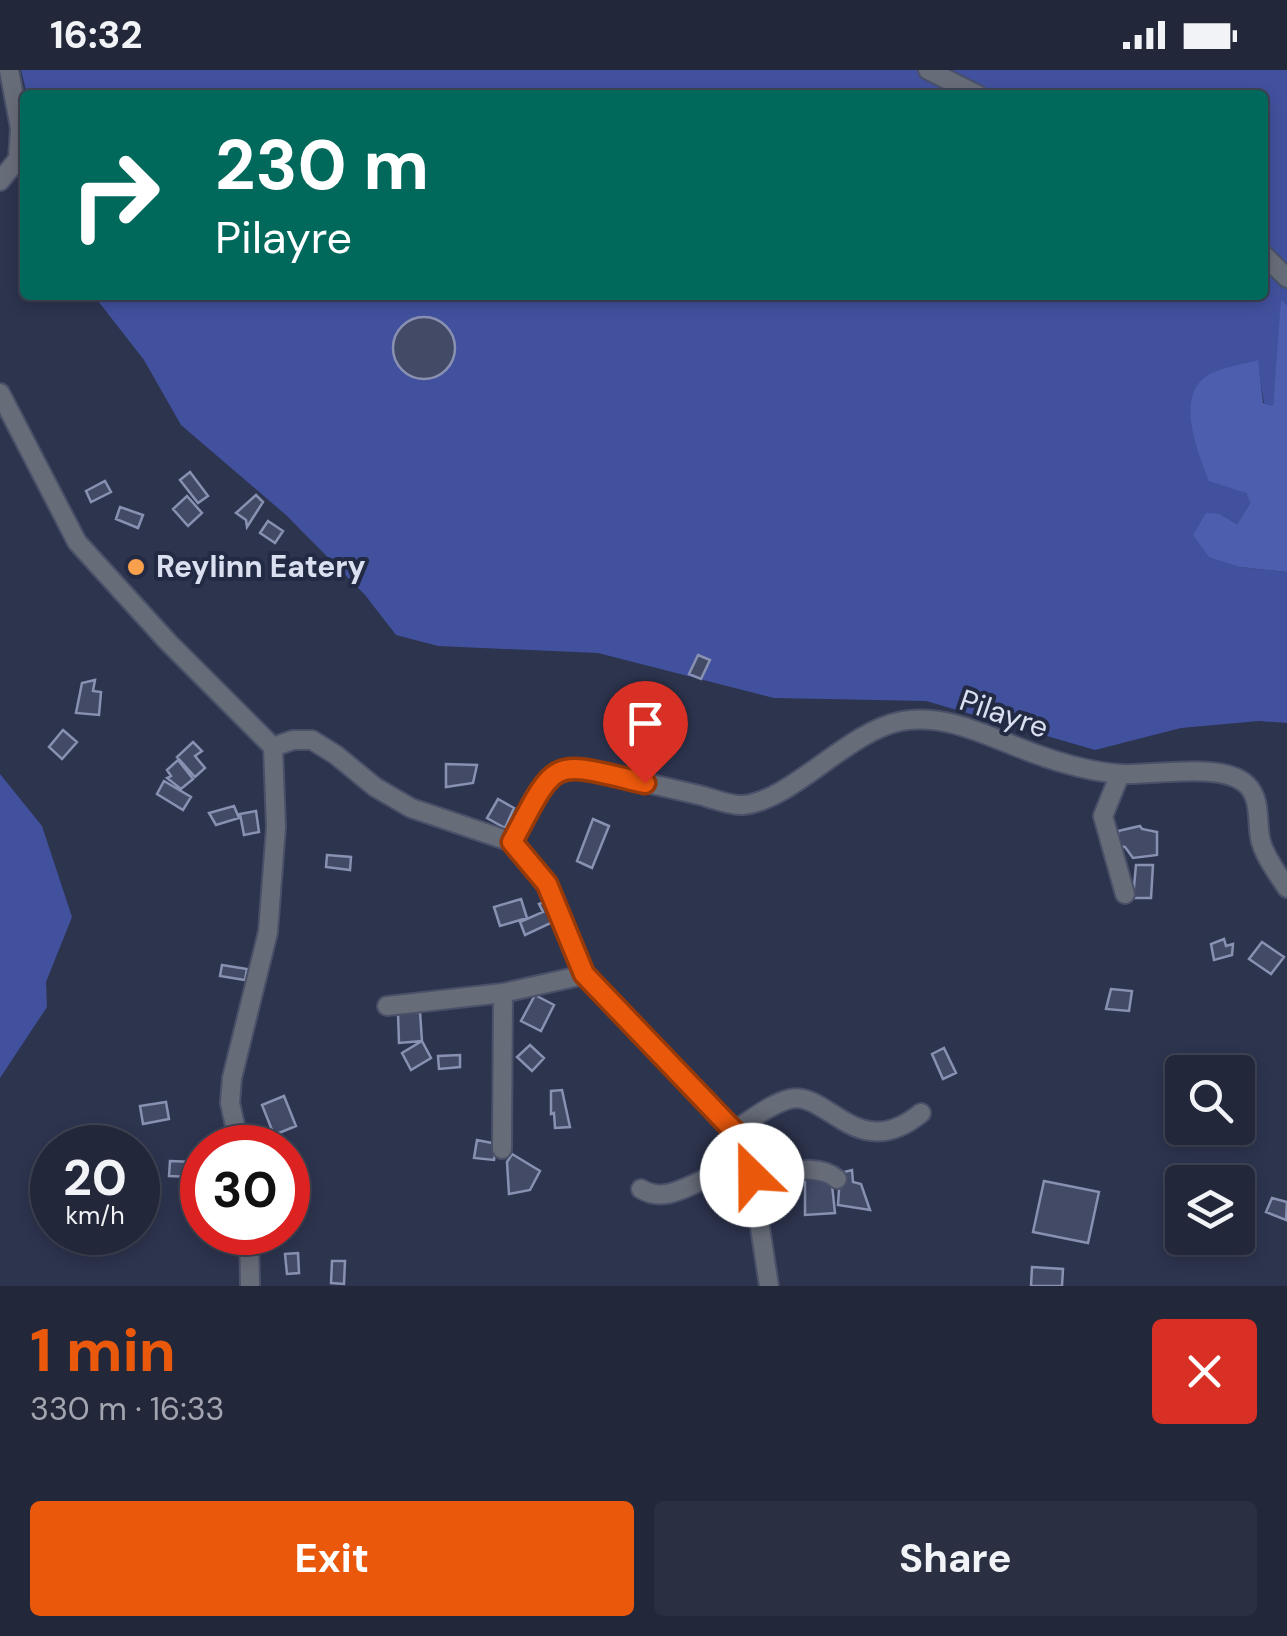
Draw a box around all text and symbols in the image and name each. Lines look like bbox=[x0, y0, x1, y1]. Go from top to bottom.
text: 16:32 bbox=[50, 10, 142, 60]
text: 230 m bbox=[215, 120, 429, 211]
icon: right bbox=[50, 130, 180, 260]
text: Pilayre bbox=[215, 208, 352, 267]
place label: Reylinn Eatery bbox=[156, 547, 366, 586]
marker: Reylinn Eatery bbox=[125, 556, 147, 578]
street label: Pilayre bbox=[955, 680, 1054, 747]
pin bbox=[603, 681, 688, 784]
icon: arrive bbox=[618, 696, 673, 751]
map controls bbox=[1165, 1055, 1255, 1255]
button: search bbox=[1165, 1055, 1255, 1145]
position arrow bbox=[700, 1123, 804, 1227]
speed limit sign: 30 bbox=[180, 1125, 310, 1255]
text: 20 bbox=[63, 1145, 127, 1211]
button: layers bbox=[1165, 1165, 1255, 1255]
text: km/h bbox=[65, 1199, 125, 1232]
text: 1 min bbox=[30, 1311, 176, 1390]
button: close bbox=[1152, 1319, 1257, 1424]
text: 330 m · 16:33 bbox=[30, 1388, 224, 1430]
button: Exit bbox=[30, 1501, 634, 1616]
button: Share bbox=[654, 1501, 1257, 1616]

